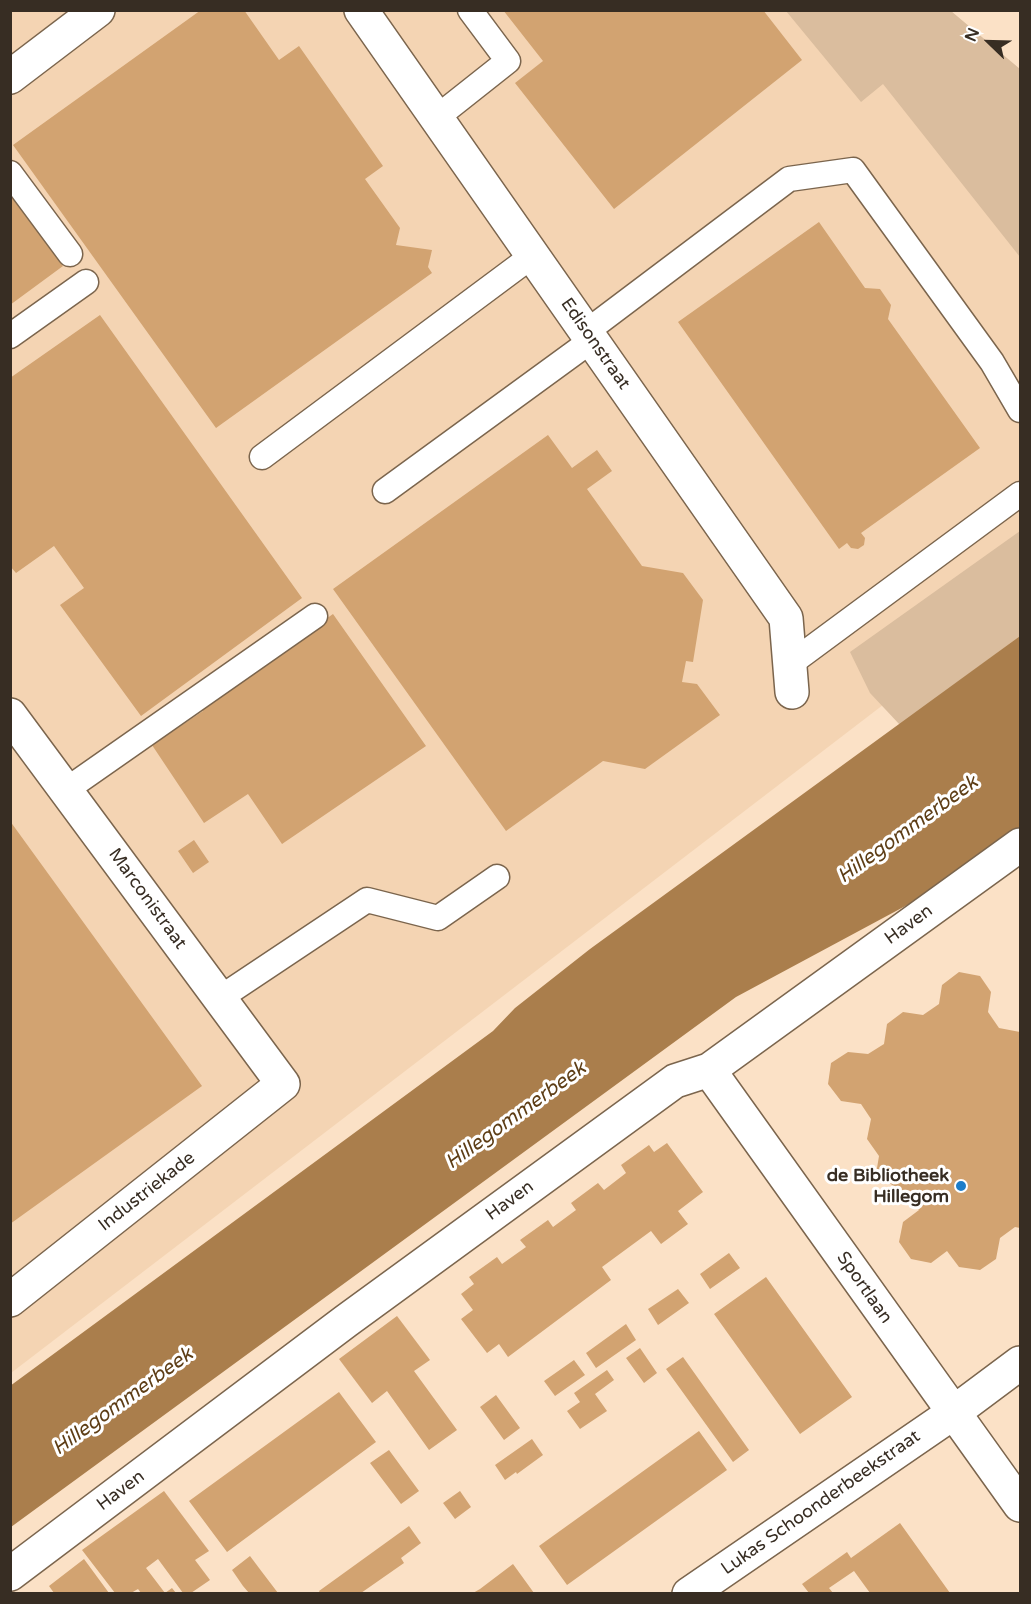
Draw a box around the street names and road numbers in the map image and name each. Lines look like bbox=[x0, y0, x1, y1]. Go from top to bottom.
street label: Edisonstraat bbox=[556, 294, 634, 394]
street label: Marconistraat bbox=[103, 844, 191, 954]
street label: Haven bbox=[881, 900, 937, 950]
street label: Industriekade bbox=[94, 1148, 200, 1236]
street label: Haven bbox=[482, 1176, 538, 1226]
street label: Sportlaan bbox=[831, 1248, 897, 1328]
street label: Lukas Schoonderbeekstraat bbox=[717, 1426, 925, 1580]
street label: Haven bbox=[93, 1466, 149, 1516]

